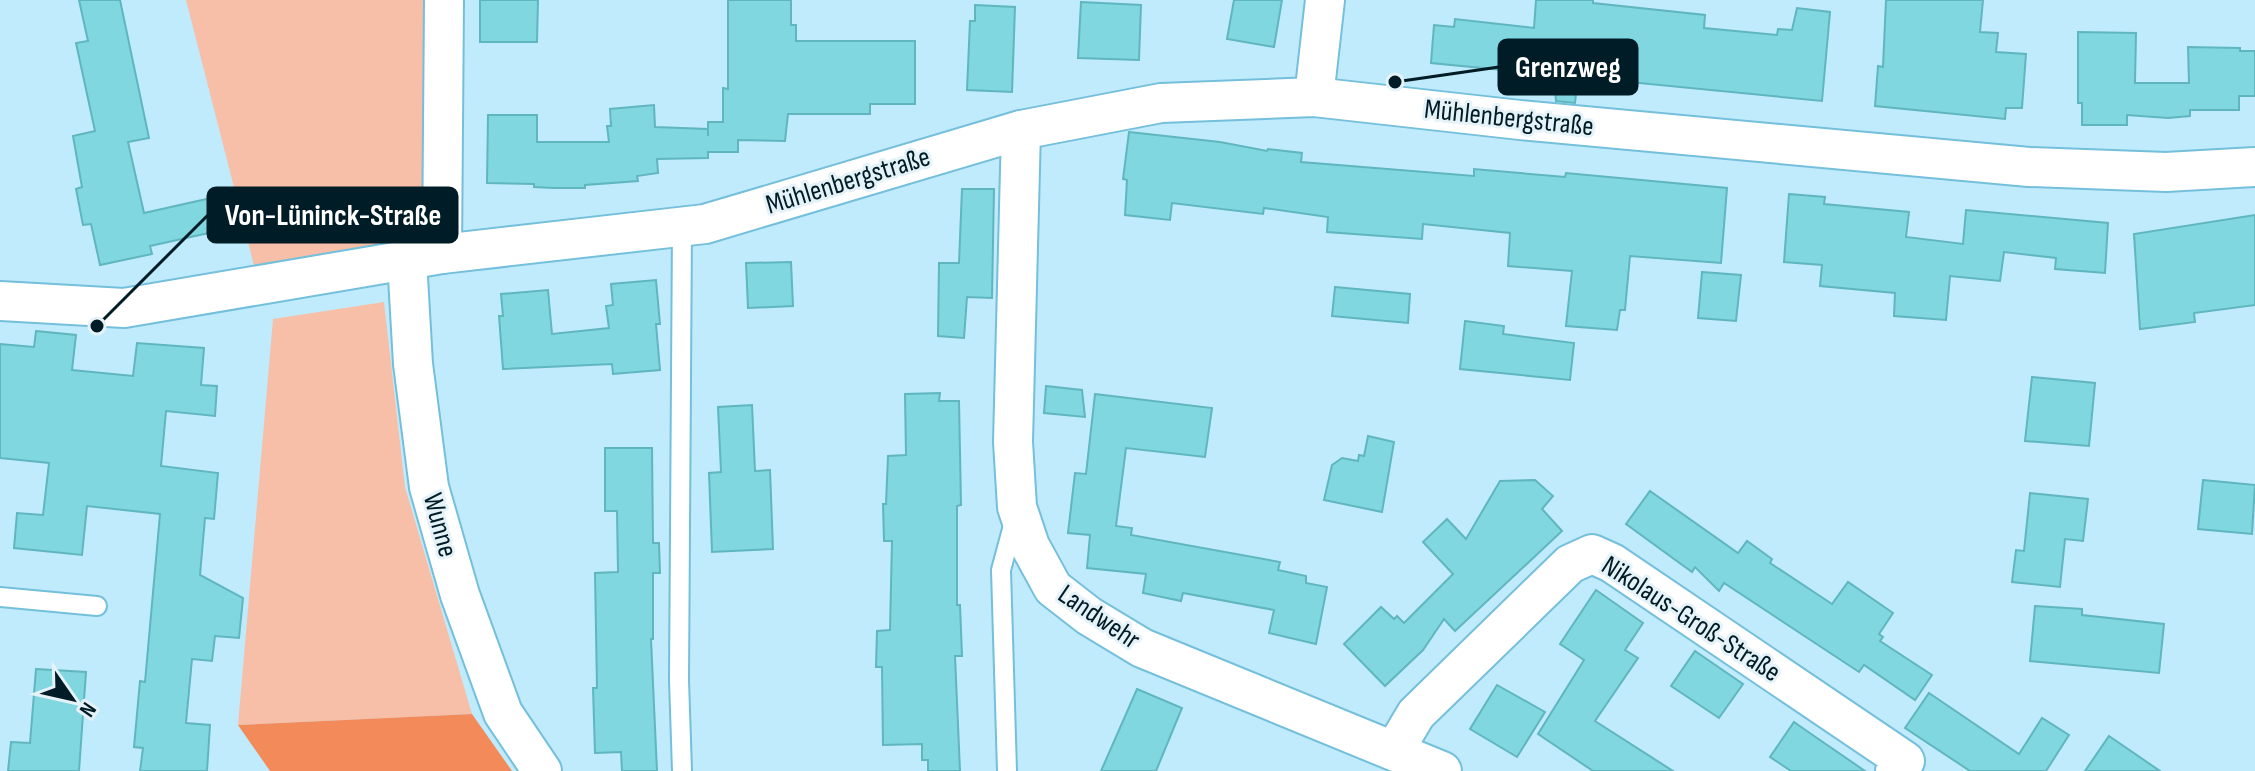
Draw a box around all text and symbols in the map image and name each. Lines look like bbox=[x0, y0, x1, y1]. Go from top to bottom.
callout: Grenzweg bbox=[1499, 40, 1637, 94]
text: Grenzweg bbox=[1515, 50, 1621, 86]
street label: Mühlenbergstraße bbox=[1423, 93, 1595, 143]
street label: Mühlenbergstraße bbox=[762, 140, 934, 222]
callout: Von-Lüninck-Straße bbox=[208, 188, 457, 242]
text: Von-Lüninck-Straße bbox=[225, 198, 441, 234]
street label: Wunne bbox=[416, 489, 464, 561]
street label: Nikolaus-Groß-Straße bbox=[1595, 549, 1787, 689]
street label: Landwehr bbox=[1052, 578, 1146, 656]
north arrow bbox=[32, 659, 112, 739]
text: N bbox=[73, 697, 102, 722]

